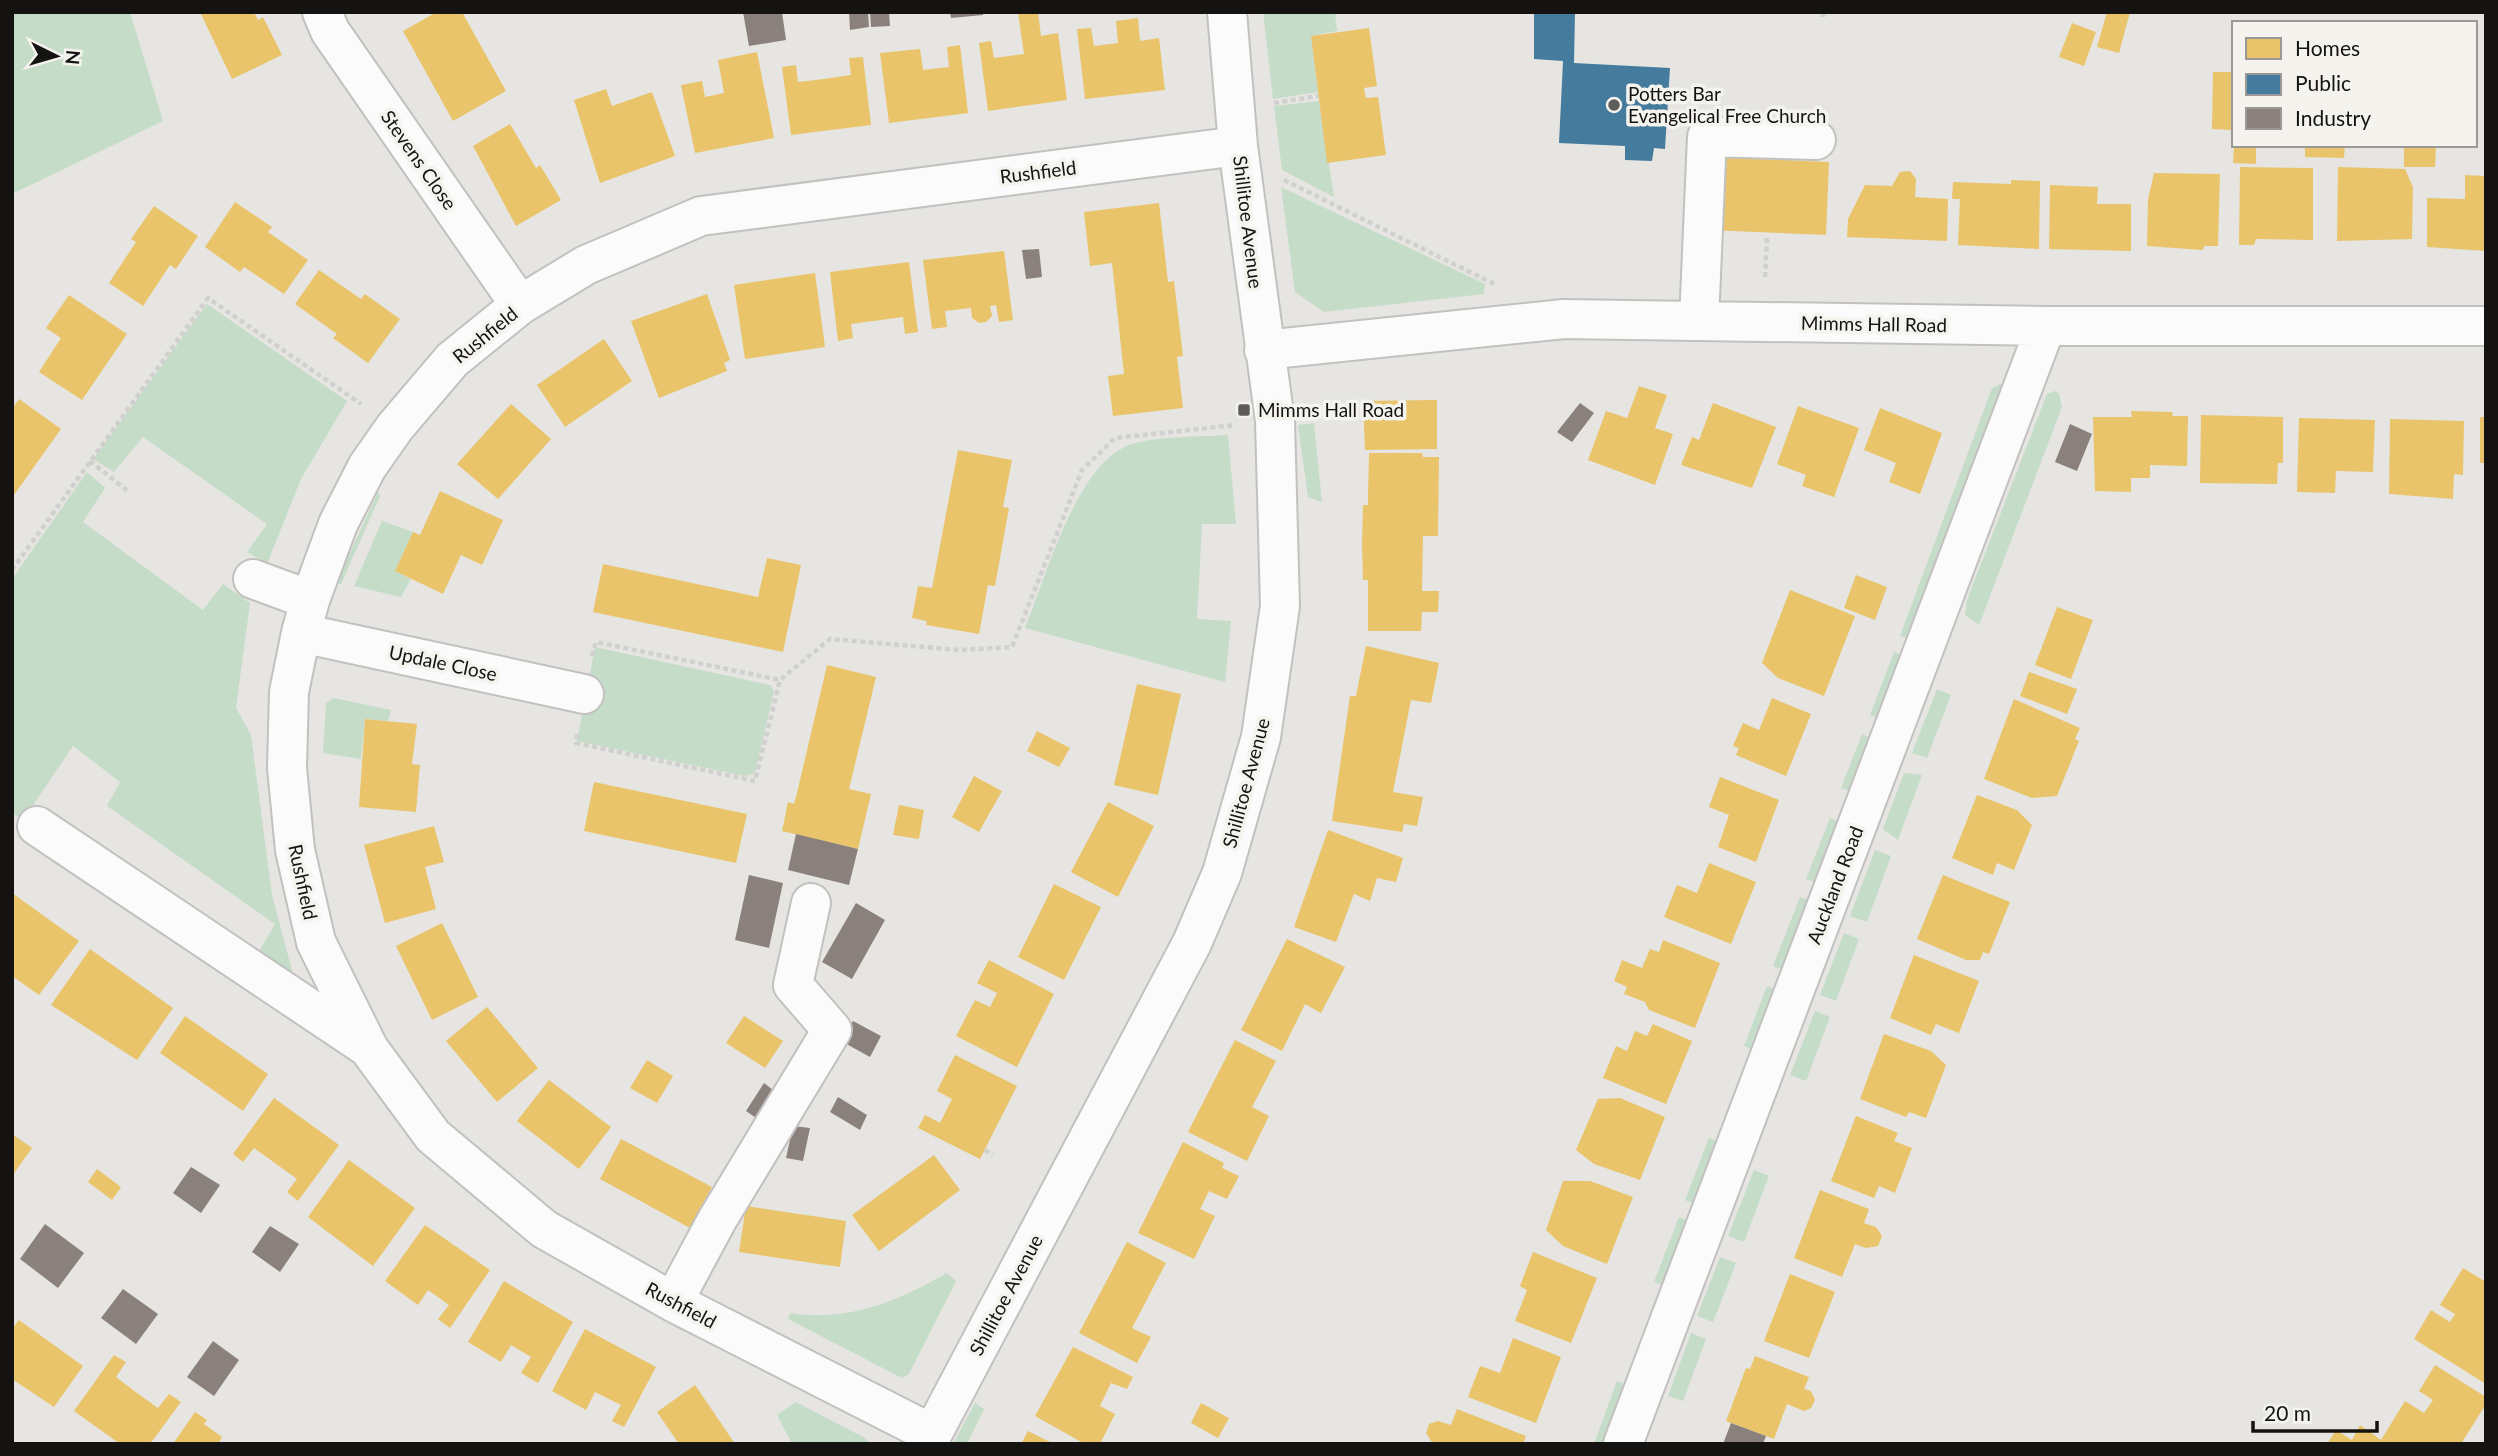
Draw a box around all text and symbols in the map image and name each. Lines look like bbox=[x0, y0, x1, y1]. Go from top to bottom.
north arrow bbox=[21, 21, 91, 91]
legend bbox=[2232, 21, 2477, 147]
text: Homes bbox=[2295, 35, 2360, 60]
text: N bbox=[61, 49, 86, 66]
text: Public bbox=[2295, 70, 2351, 95]
place label: Potters Bar Evangelical Free Church bbox=[1628, 82, 1826, 127]
marker: Potters Bar Evangelical Free Church bbox=[1606, 97, 1622, 113]
text: Industry bbox=[2295, 105, 2371, 130]
street label: Stevens Close bbox=[377, 106, 462, 214]
street label: Shillitoe Avenue bbox=[1229, 154, 1268, 290]
street label: Rushfield bbox=[998, 155, 1077, 188]
street label: Rushfield bbox=[448, 301, 522, 368]
street label: Mimms Hall Road bbox=[1801, 311, 1947, 336]
place label: Mimms Hall Road bbox=[1258, 398, 1404, 421]
marker: Mimms Hall Road bbox=[1236, 402, 1252, 418]
street label: Updale Close bbox=[387, 640, 499, 685]
street label: Shillitoe Avenue bbox=[1217, 715, 1274, 850]
street label: Auckland Road bbox=[1802, 823, 1868, 947]
street label: Rushfield bbox=[284, 842, 323, 922]
street label: Shillitoe Avenue bbox=[964, 1230, 1047, 1359]
street label: Rushfield bbox=[642, 1276, 721, 1333]
scale bar bbox=[2253, 1390, 2377, 1434]
text: 20 m bbox=[2264, 1400, 2311, 1425]

